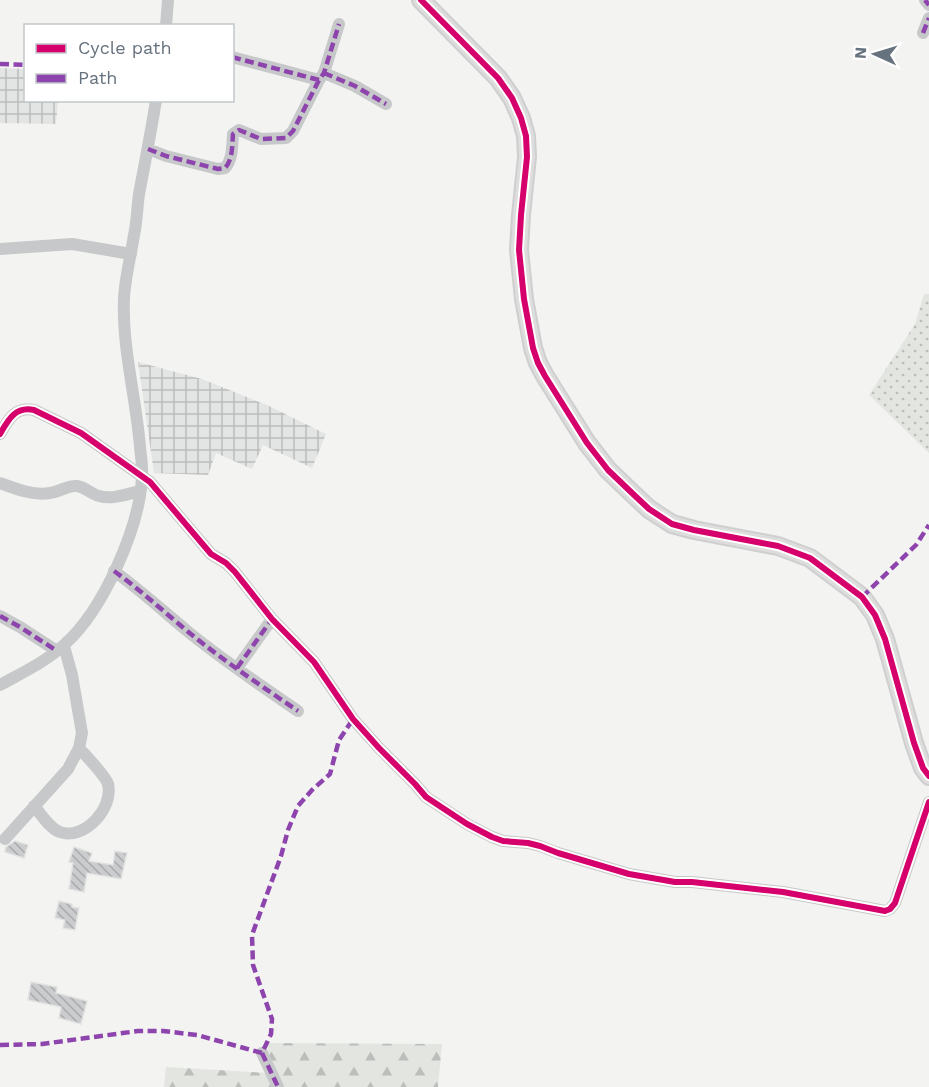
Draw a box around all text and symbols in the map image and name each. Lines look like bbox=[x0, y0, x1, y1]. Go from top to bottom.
legend bbox=[24, 24, 234, 102]
north arrow bbox=[845, 24, 905, 84]
text: Cycle path bbox=[78, 37, 172, 58]
text: N bbox=[851, 46, 870, 60]
text: Path bbox=[78, 67, 118, 88]

